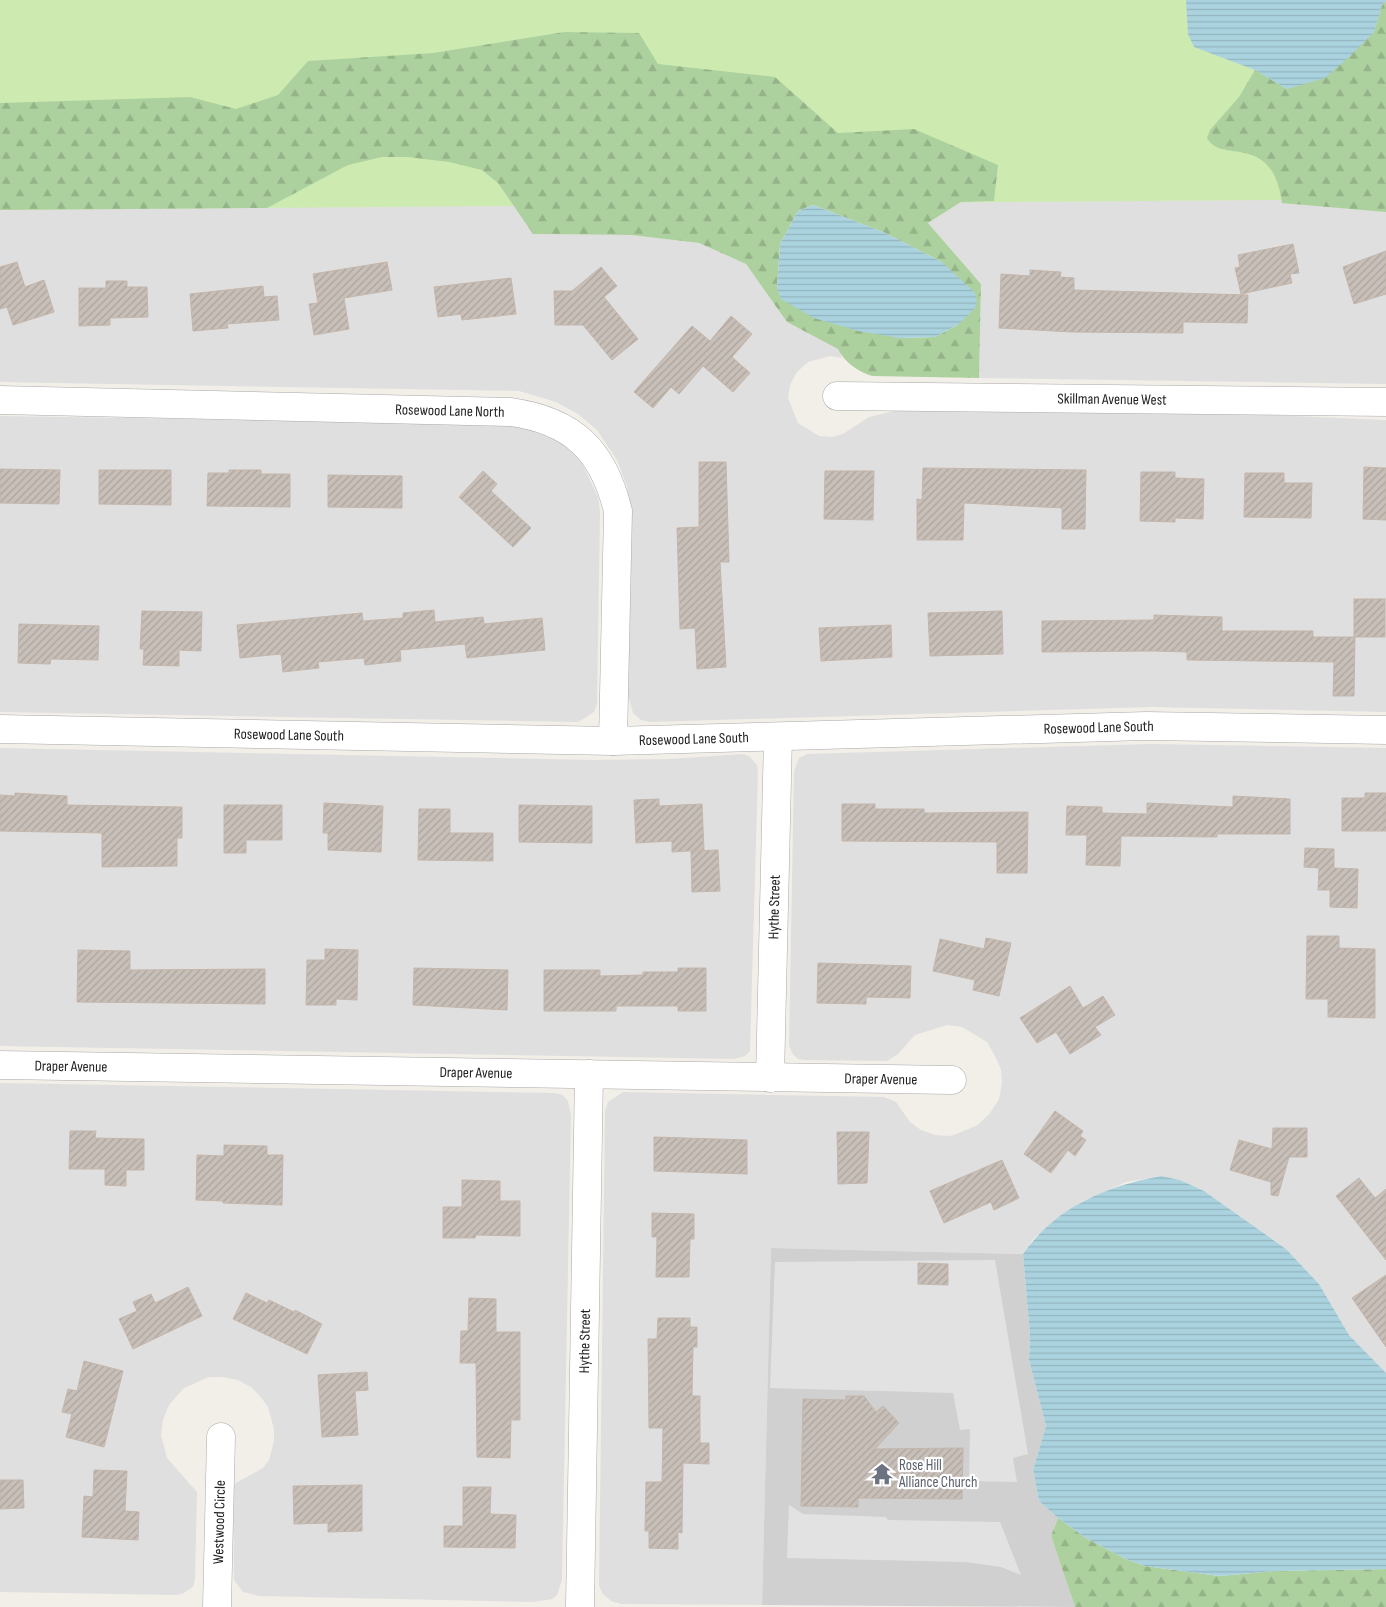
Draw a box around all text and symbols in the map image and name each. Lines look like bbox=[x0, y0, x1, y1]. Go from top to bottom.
street label: Skillman Avenue West bbox=[1057, 389, 1167, 409]
street label: Rosewood Lane North bbox=[395, 400, 505, 421]
street label: Rosewood Lane South bbox=[1043, 716, 1154, 738]
street label: Rosewood Lane South bbox=[234, 724, 344, 745]
street label: Rosewood Lane South bbox=[639, 728, 749, 750]
street label: Hythe Street bbox=[764, 874, 784, 940]
street label: Draper Avenue bbox=[34, 1056, 108, 1076]
street label: Draper Avenue bbox=[439, 1062, 513, 1083]
street label: Draper Avenue bbox=[844, 1069, 917, 1089]
street label: Hythe Street bbox=[574, 1308, 595, 1374]
place label: Rose Hill Alliance Church bbox=[898, 1456, 977, 1492]
temple icon: Rose Hill Alliance Church bbox=[869, 1461, 895, 1487]
street label: Westwood Circle bbox=[209, 1480, 229, 1564]

